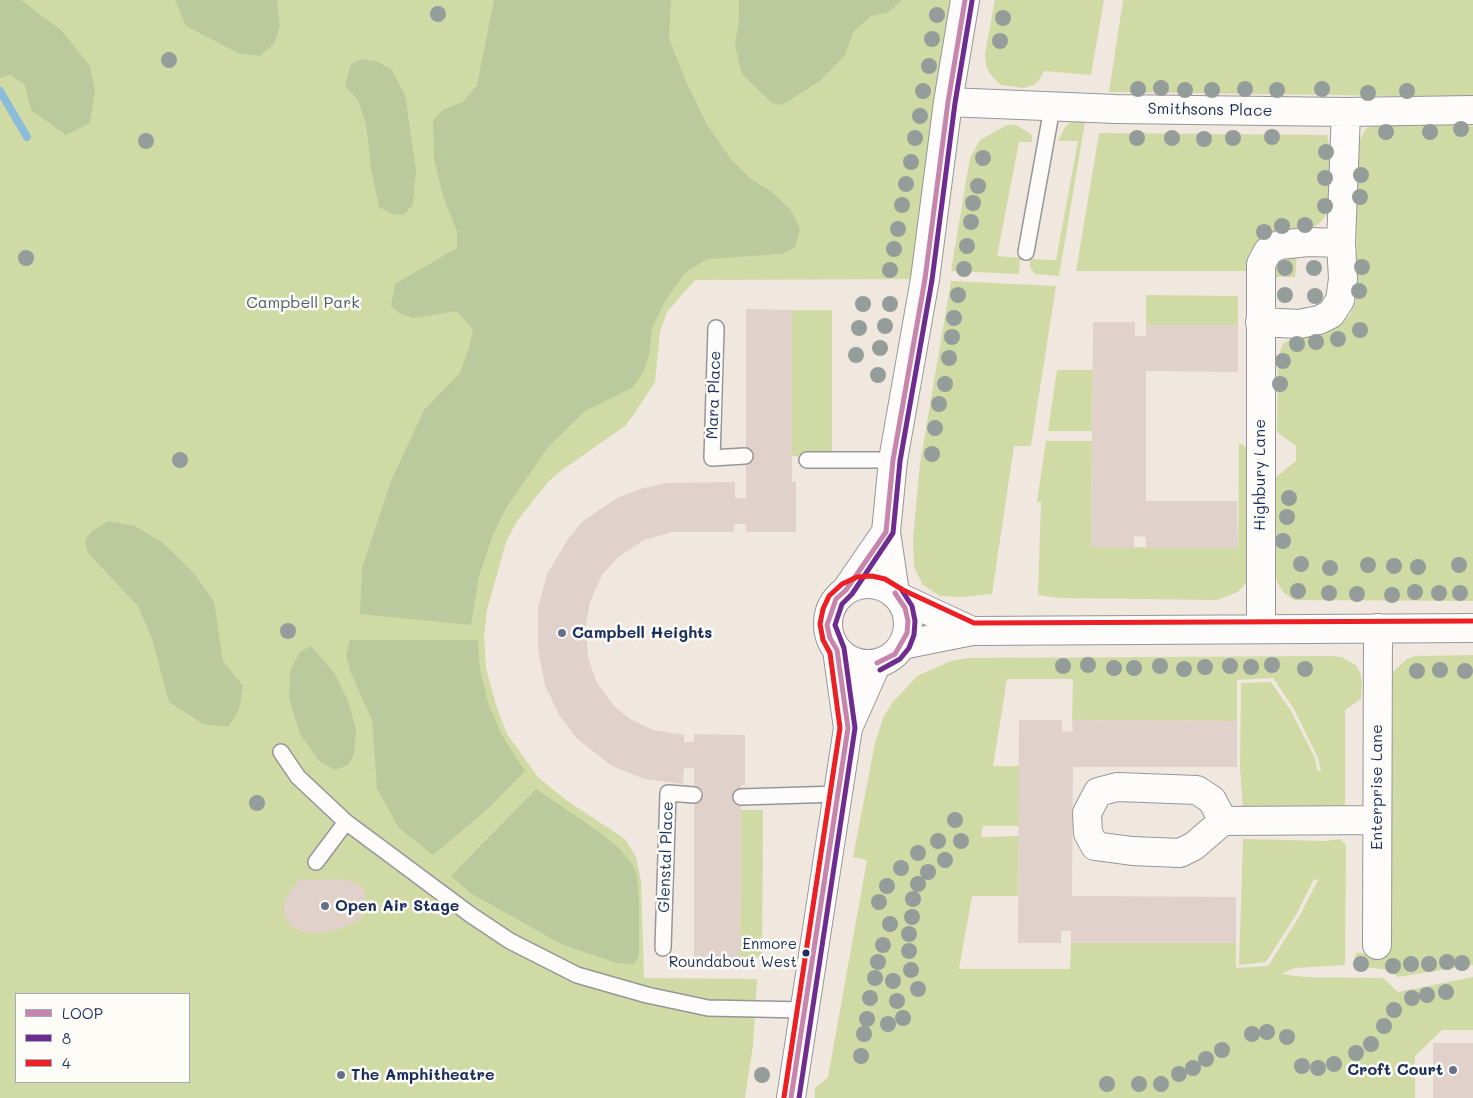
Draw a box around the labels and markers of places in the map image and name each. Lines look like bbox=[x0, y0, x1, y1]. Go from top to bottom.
place label: Campbell Heights bbox=[572, 623, 712, 643]
marker: Campbell Heights bbox=[556, 627, 568, 639]
place label: Open Air Stage bbox=[335, 896, 459, 916]
marker: Open Air Stage bbox=[319, 900, 331, 912]
place label: Enmore Roundabout West bbox=[669, 935, 797, 970]
marker: Enmore Roundabout West bbox=[801, 948, 811, 958]
place label: Croft Court bbox=[1347, 1060, 1443, 1080]
marker: Croft Court bbox=[1447, 1064, 1459, 1076]
place label: The Amphitheatre bbox=[351, 1065, 494, 1085]
marker: The Amphitheatre bbox=[335, 1069, 347, 1081]

